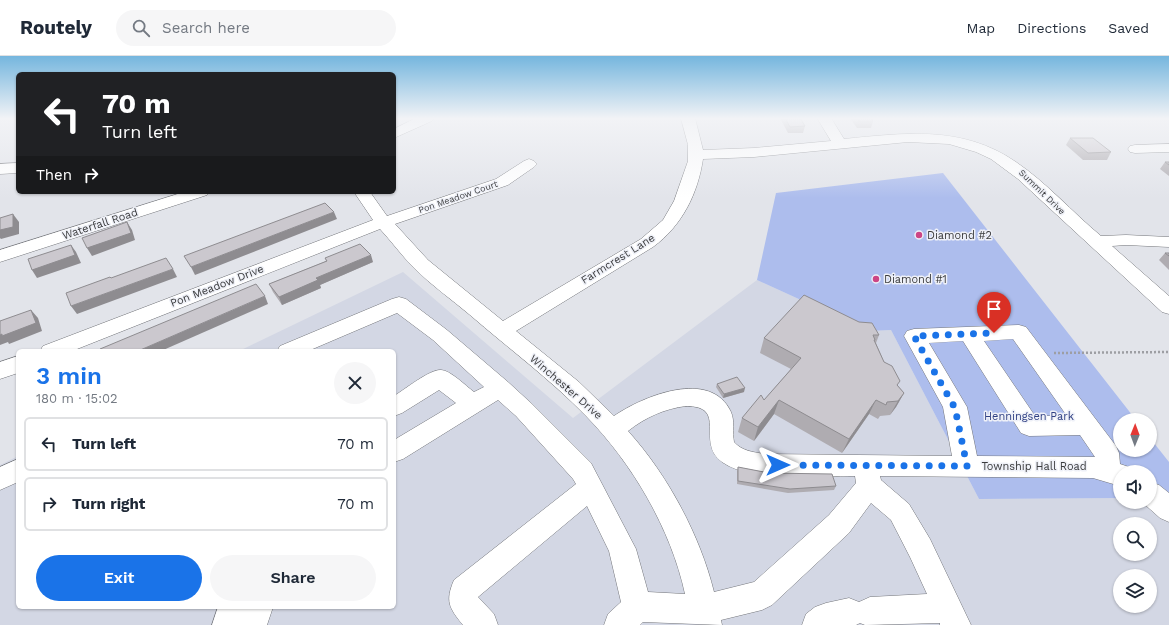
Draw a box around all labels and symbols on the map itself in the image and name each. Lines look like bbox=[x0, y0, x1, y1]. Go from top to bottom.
street label: Summit Drive bbox=[1017, 168, 1067, 216]
street label: Pon Meadow Court bbox=[417, 179, 499, 215]
street label: Waterfall Road bbox=[61, 206, 139, 242]
place label: Diamond #2 bbox=[927, 229, 992, 242]
marker: Diamond #2 bbox=[914, 230, 924, 240]
street label: Farmcrest Lane bbox=[579, 231, 657, 287]
street label: Pon Meadow Drive bbox=[168, 262, 266, 310]
place label: Diamond #1 bbox=[884, 273, 947, 286]
marker: Diamond #1 bbox=[871, 274, 881, 284]
pin bbox=[977, 292, 1011, 333]
street label: Winchester Drive bbox=[527, 352, 605, 422]
park label: Henningsen Park bbox=[984, 410, 1074, 423]
north arrow bbox=[1113, 413, 1157, 457]
position arrow bbox=[757, 444, 799, 486]
street label: Township Hall Road bbox=[981, 460, 1087, 473]

